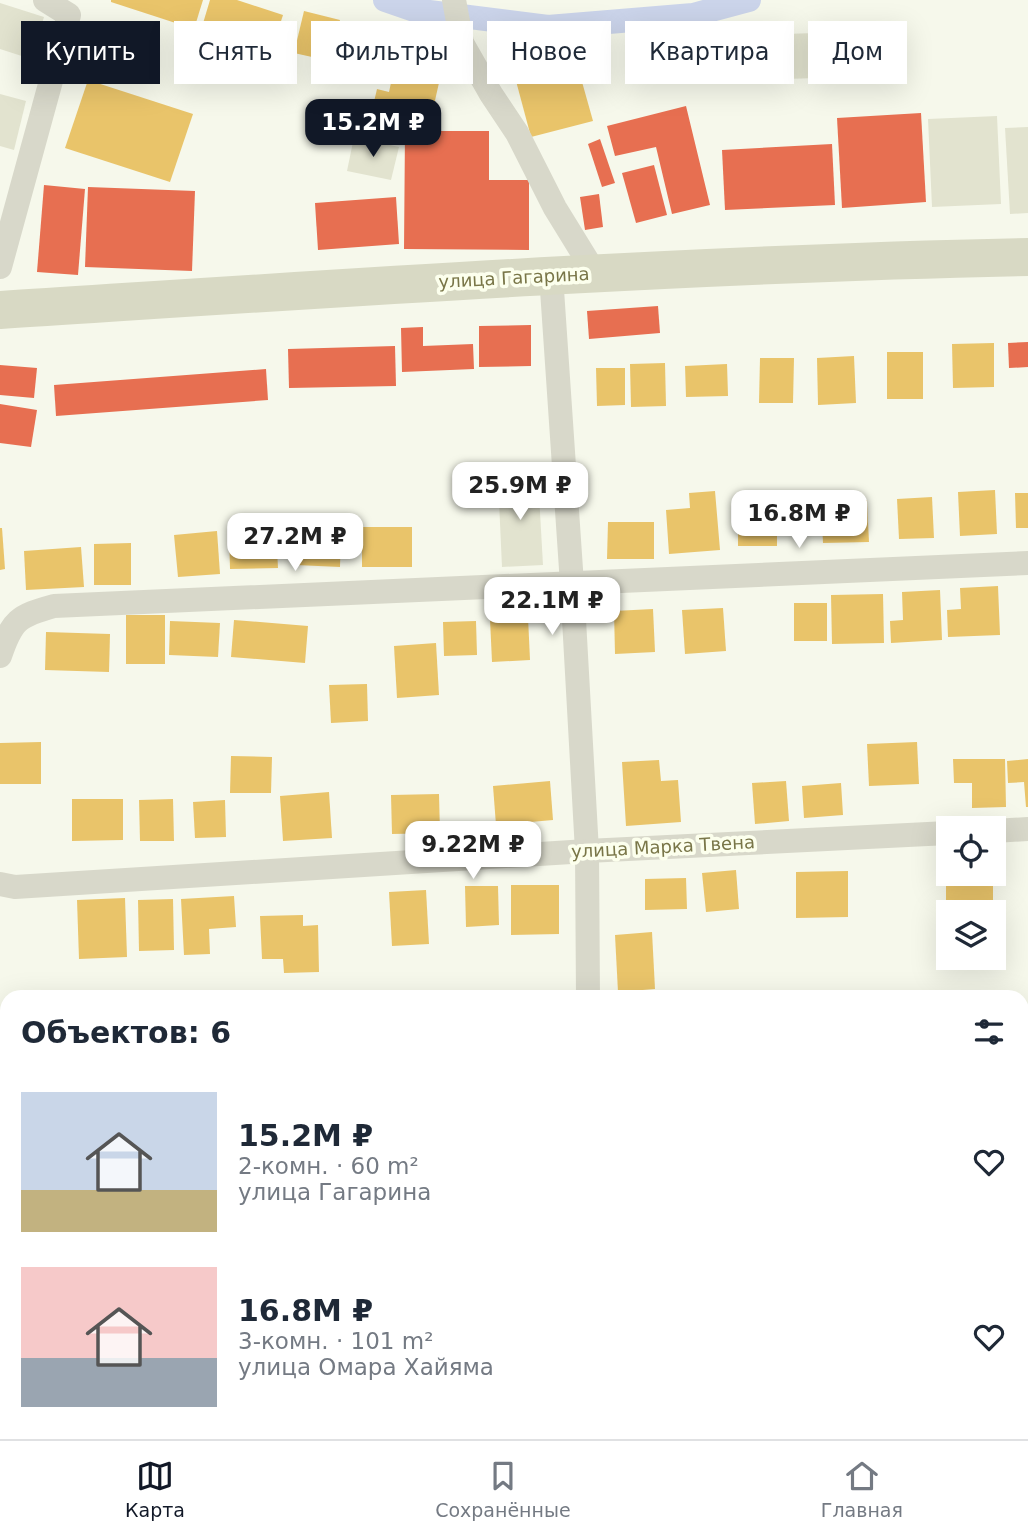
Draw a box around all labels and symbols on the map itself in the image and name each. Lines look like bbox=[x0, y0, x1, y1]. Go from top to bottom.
pin: 15.2M ₽ bbox=[308, 100, 438, 159]
street label: улица Гагарина bbox=[438, 263, 590, 292]
pin: 25.9M ₽ bbox=[455, 462, 585, 522]
pin: 16.8M ₽ bbox=[734, 490, 864, 550]
pin: 27.2M ₽ bbox=[230, 514, 360, 573]
pin: 22.1M ₽ bbox=[487, 578, 617, 637]
pin: 9.22M ₽ bbox=[408, 822, 538, 881]
street label: улица Марка Твена bbox=[571, 831, 755, 862]

